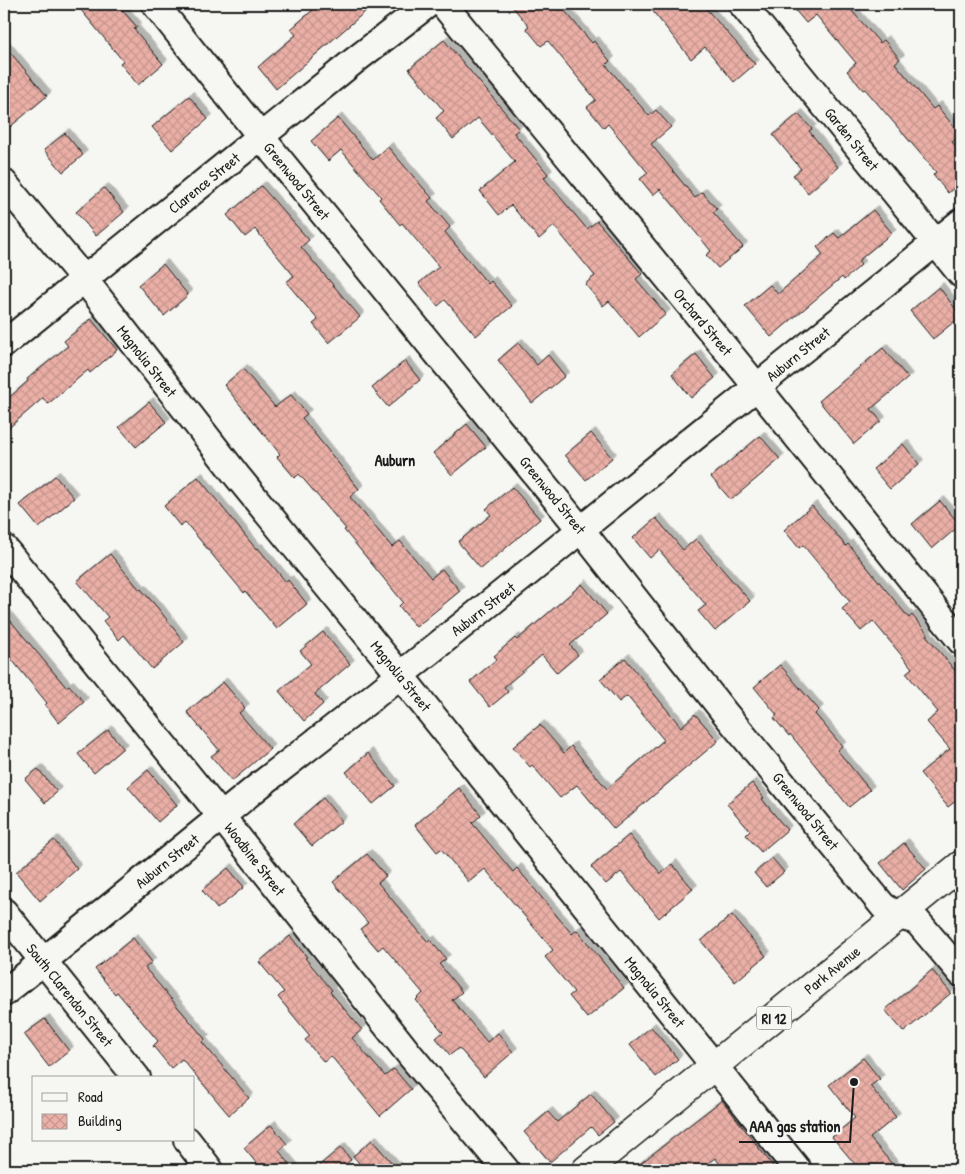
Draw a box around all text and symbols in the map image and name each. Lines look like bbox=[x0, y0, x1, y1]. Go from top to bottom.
street label: Garden Street bbox=[820, 103, 885, 176]
street label: Greenwood Street bbox=[259, 137, 336, 225]
street label: Clarence Street bbox=[164, 147, 245, 218]
street label: Orchard Street bbox=[669, 284, 738, 361]
street label: Magnolia Street bbox=[112, 321, 182, 402]
street label: Auburn Street bbox=[762, 321, 835, 386]
district label: Auburn bbox=[375, 449, 415, 471]
street label: Greenwood Street bbox=[515, 451, 592, 539]
street label: Auburn Street bbox=[446, 577, 520, 641]
street label: Magnolia Street bbox=[366, 636, 437, 717]
street label: Greenwood Street bbox=[768, 767, 845, 855]
street label: Woodbine Street bbox=[220, 818, 291, 901]
street label: Auburn Street bbox=[131, 828, 204, 893]
street label: South Clarendon Street bbox=[22, 939, 119, 1052]
street label: Park Avenue bbox=[800, 941, 865, 999]
street label: Magnolia Street bbox=[620, 952, 691, 1033]
road number: RI 12 bbox=[756, 1006, 792, 1030]
legend bbox=[32, 1076, 195, 1142]
text: Road bbox=[78, 1086, 103, 1107]
text: Building bbox=[78, 1110, 122, 1131]
callout: AAA gas station bbox=[739, 1111, 850, 1142]
text: AAA gas station bbox=[749, 1115, 841, 1138]

